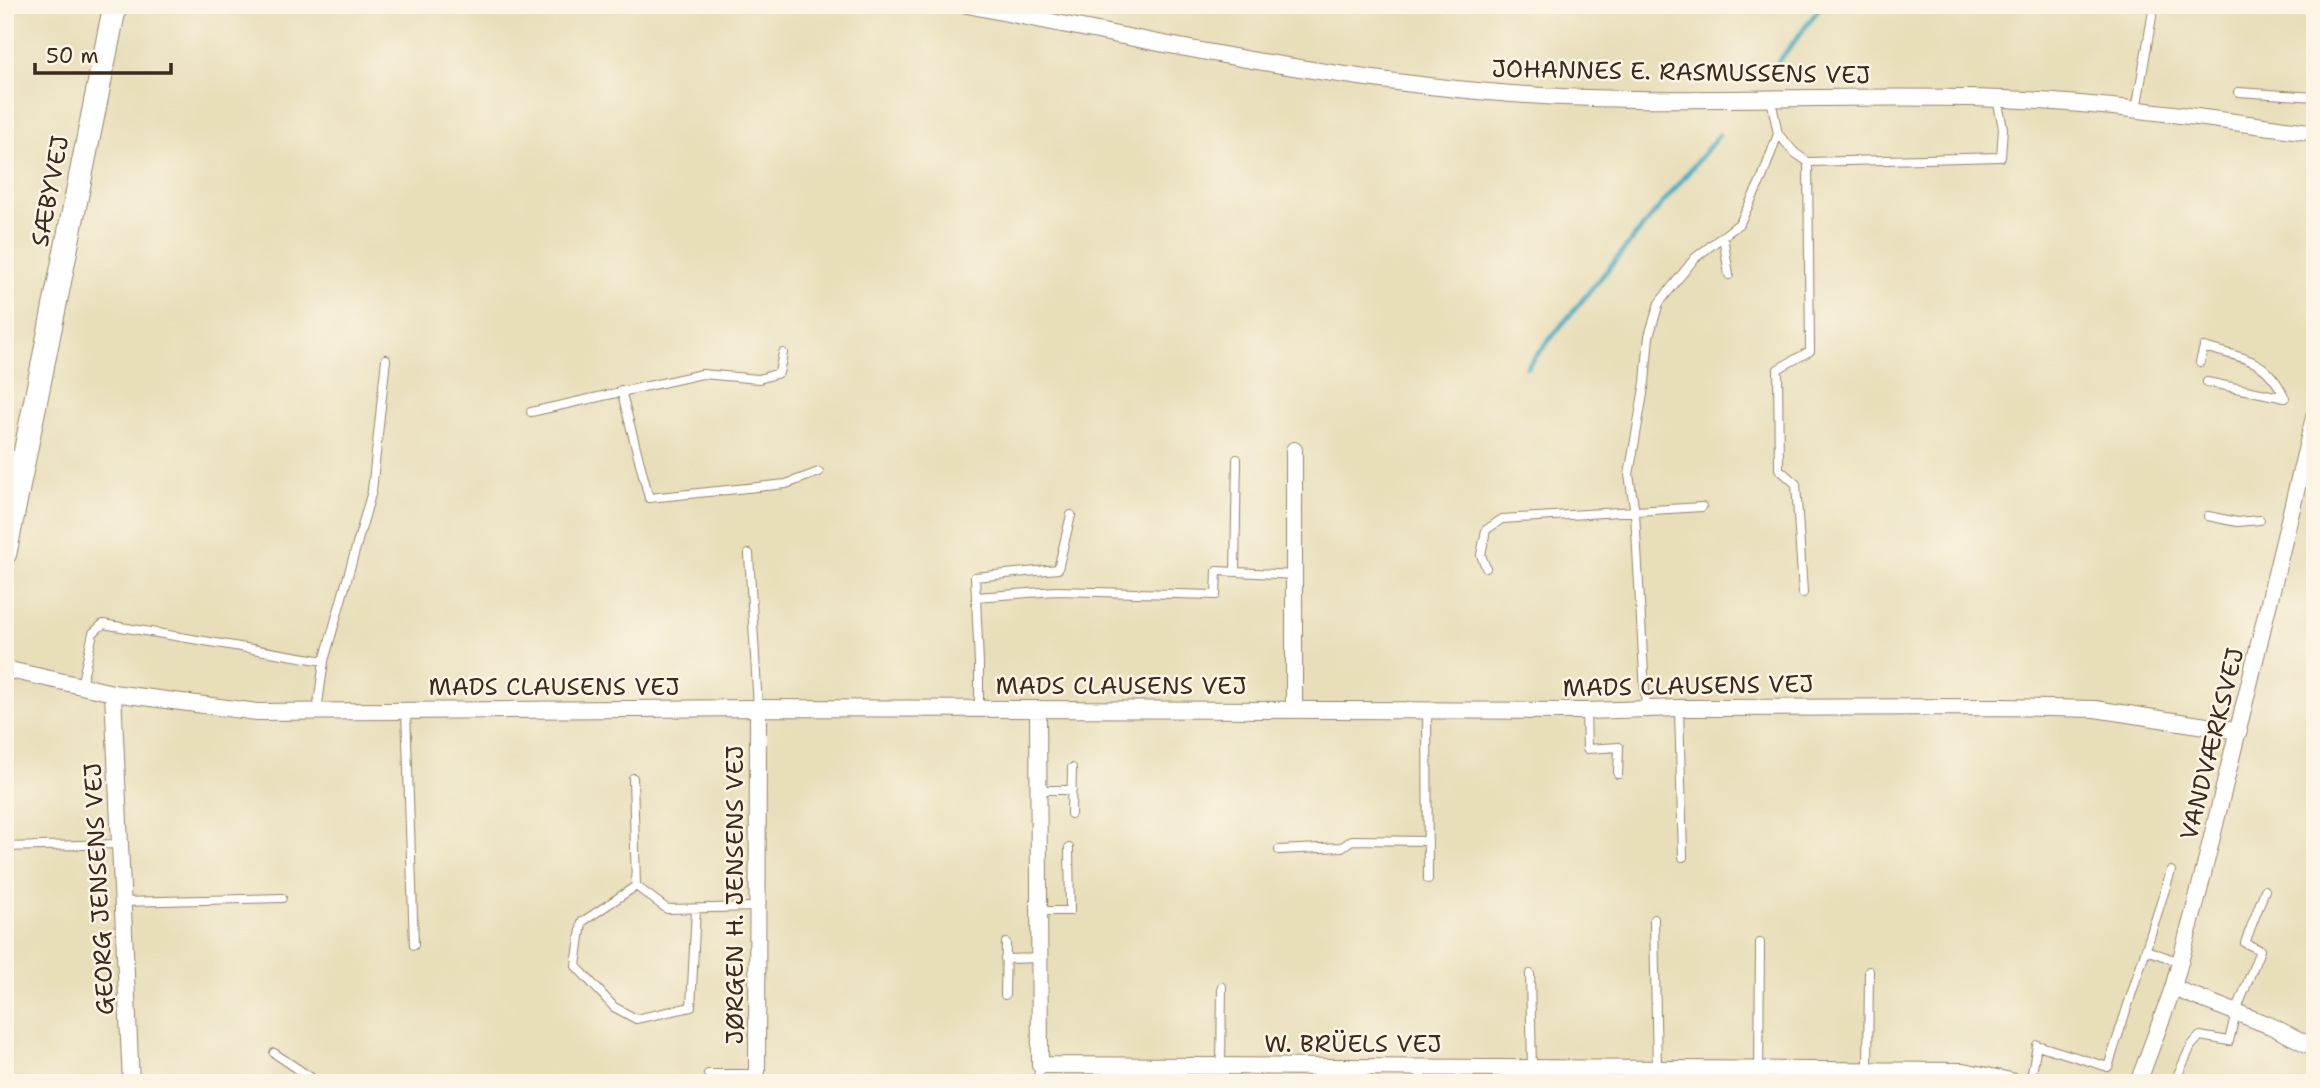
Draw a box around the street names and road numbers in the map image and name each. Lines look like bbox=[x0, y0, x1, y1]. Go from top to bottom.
street label: JOHANNES E. RASMUSSENS VEJ bbox=[1491, 53, 1871, 91]
street label: SÆBYVEJ bbox=[24, 133, 76, 249]
street label: VANDVÆRKSVEJ bbox=[2173, 644, 2251, 844]
street label: MADS CLAUSENS VEJ bbox=[1562, 668, 1814, 704]
street label: MADS CLAUSENS VEJ bbox=[995, 670, 1247, 702]
street label: MADS CLAUSENS VEJ bbox=[428, 671, 680, 703]
street label: JØRGEN H. JENSENS VEJ bbox=[719, 745, 751, 1045]
street label: GEORG JENSENS VEJ bbox=[76, 762, 122, 1016]
street label: W. BRÜELS VEJ bbox=[1264, 1028, 1442, 1060]

